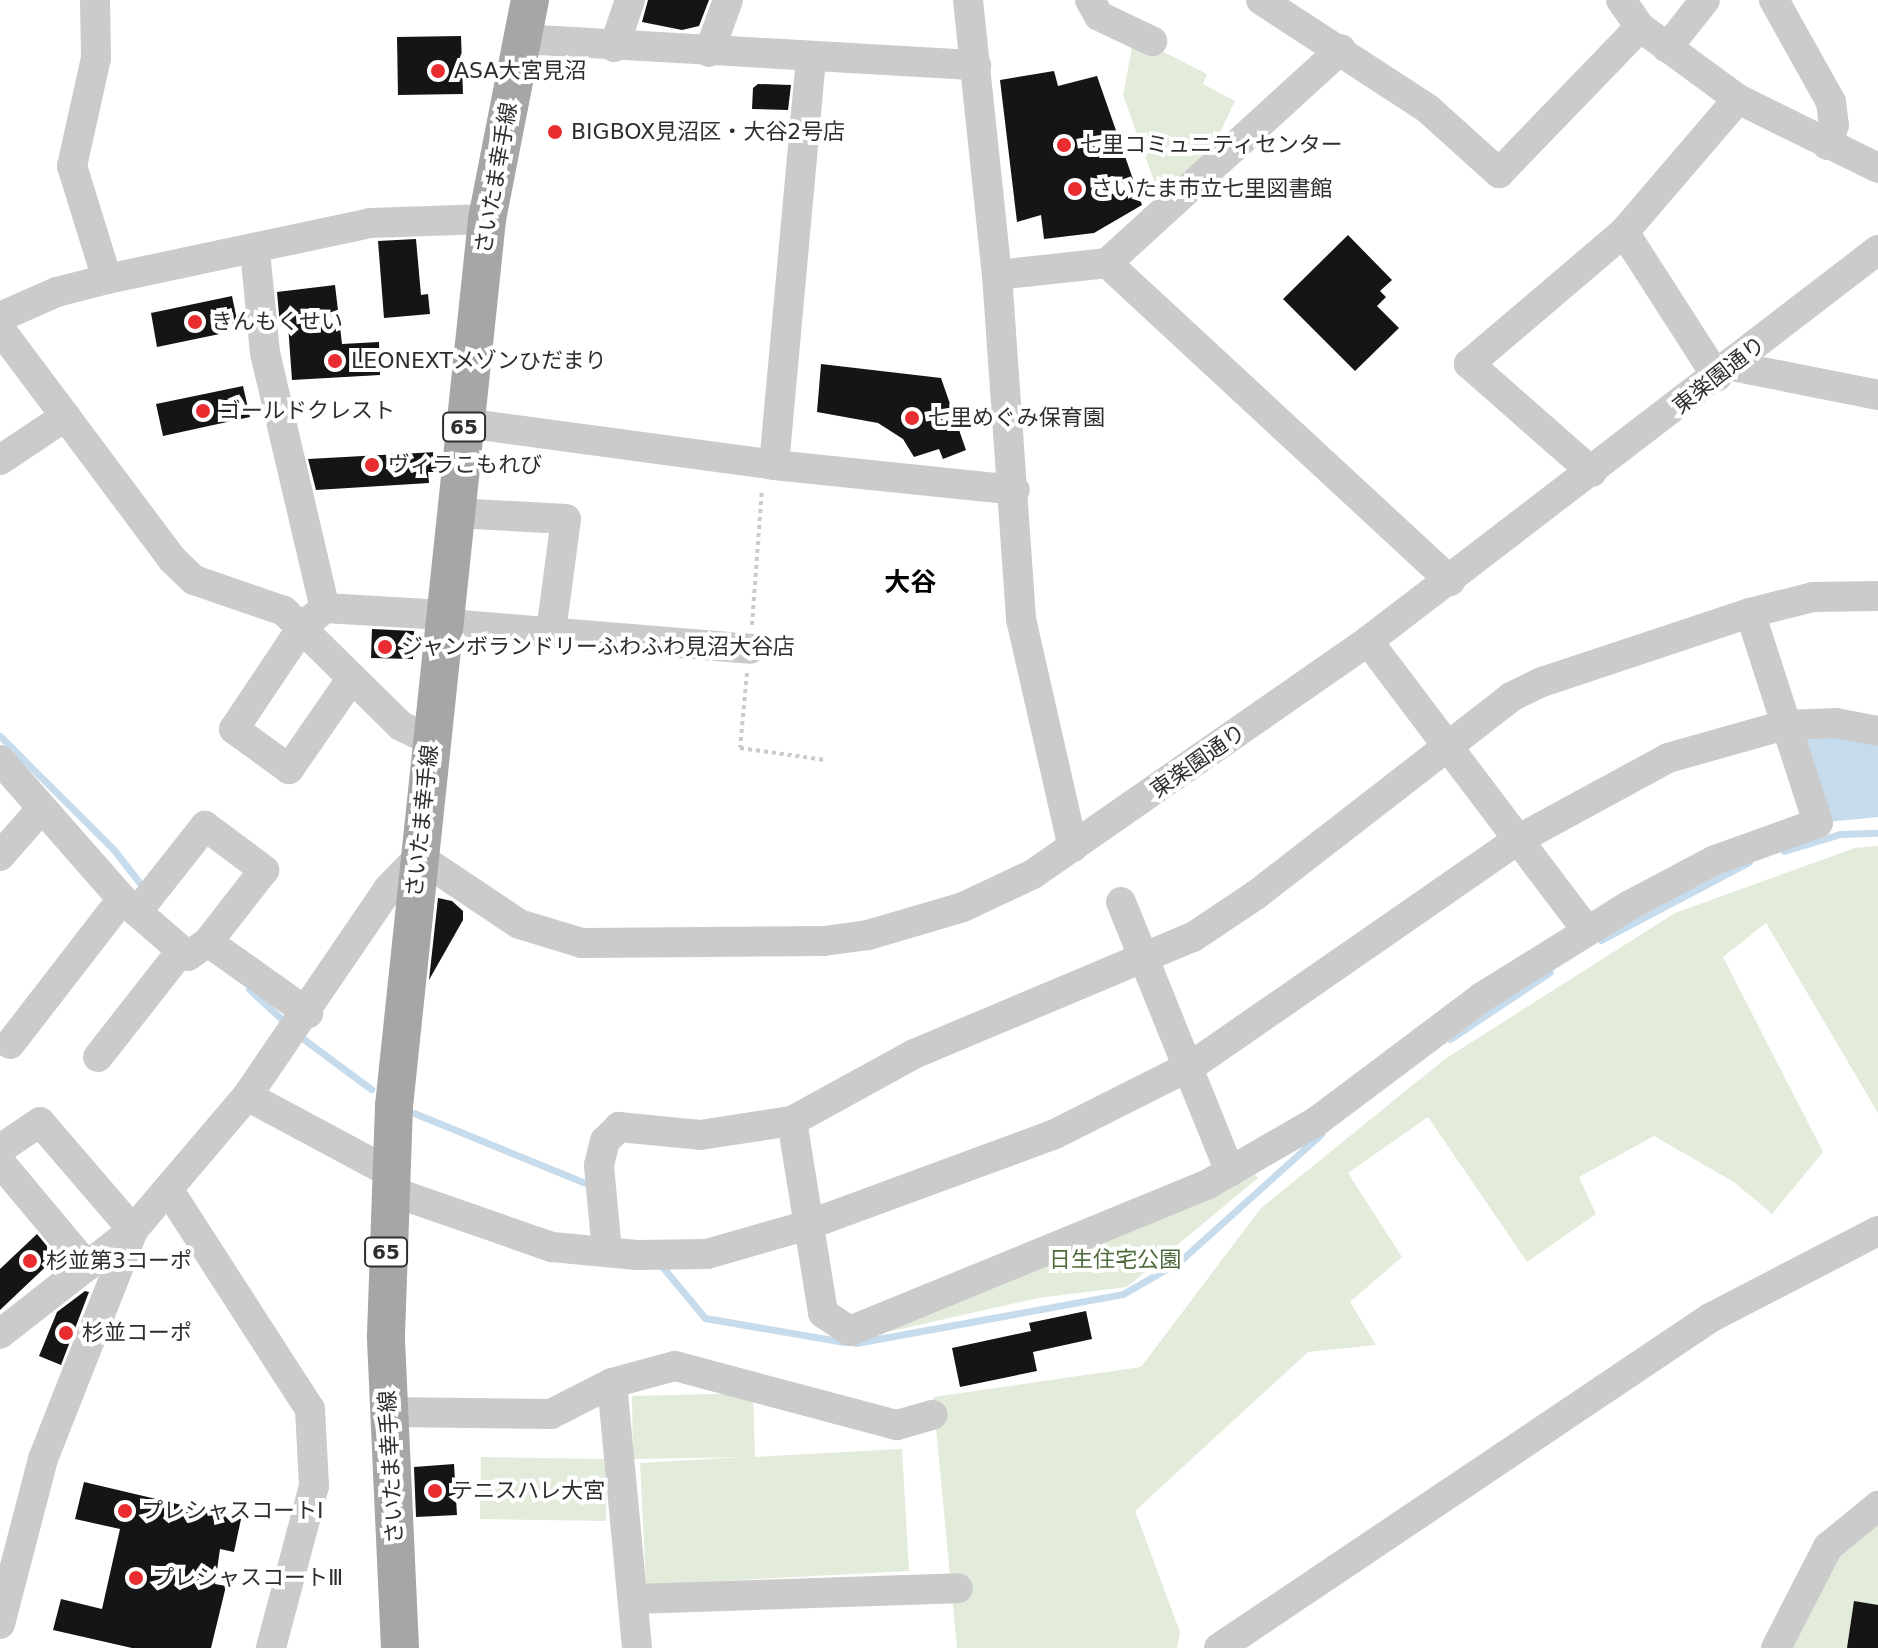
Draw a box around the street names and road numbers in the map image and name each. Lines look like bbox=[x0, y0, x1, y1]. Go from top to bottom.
street label: さいたま幸手線 bbox=[470, 100, 522, 256]
street label: 東楽園通り bbox=[1668, 331, 1770, 419]
road number: 65 bbox=[442, 411, 486, 443]
street label: 東楽園通り bbox=[1145, 719, 1251, 803]
street label: さいたま幸手線 bbox=[401, 743, 443, 899]
road number: 65 bbox=[364, 1236, 408, 1268]
street label: さいたま幸手線 bbox=[374, 1389, 408, 1545]

